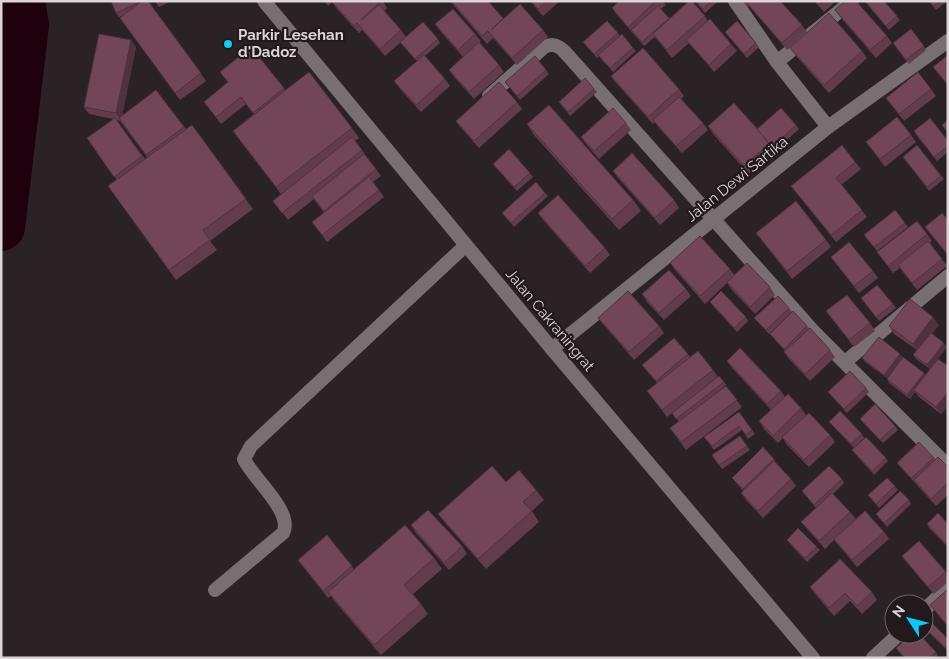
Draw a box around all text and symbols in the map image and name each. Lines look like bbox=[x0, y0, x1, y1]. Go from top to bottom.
place label: Parkir Lesehan d'Dadoz bbox=[238, 26, 344, 61]
marker: Parkir Lesehan d'Dadoz bbox=[222, 38, 234, 50]
street label: Jalan Dewi Sartika bbox=[683, 132, 791, 226]
street label: Jalan Cakraningrat bbox=[502, 265, 598, 375]
north arrow bbox=[884, 594, 934, 644]
text: N bbox=[889, 602, 908, 620]

